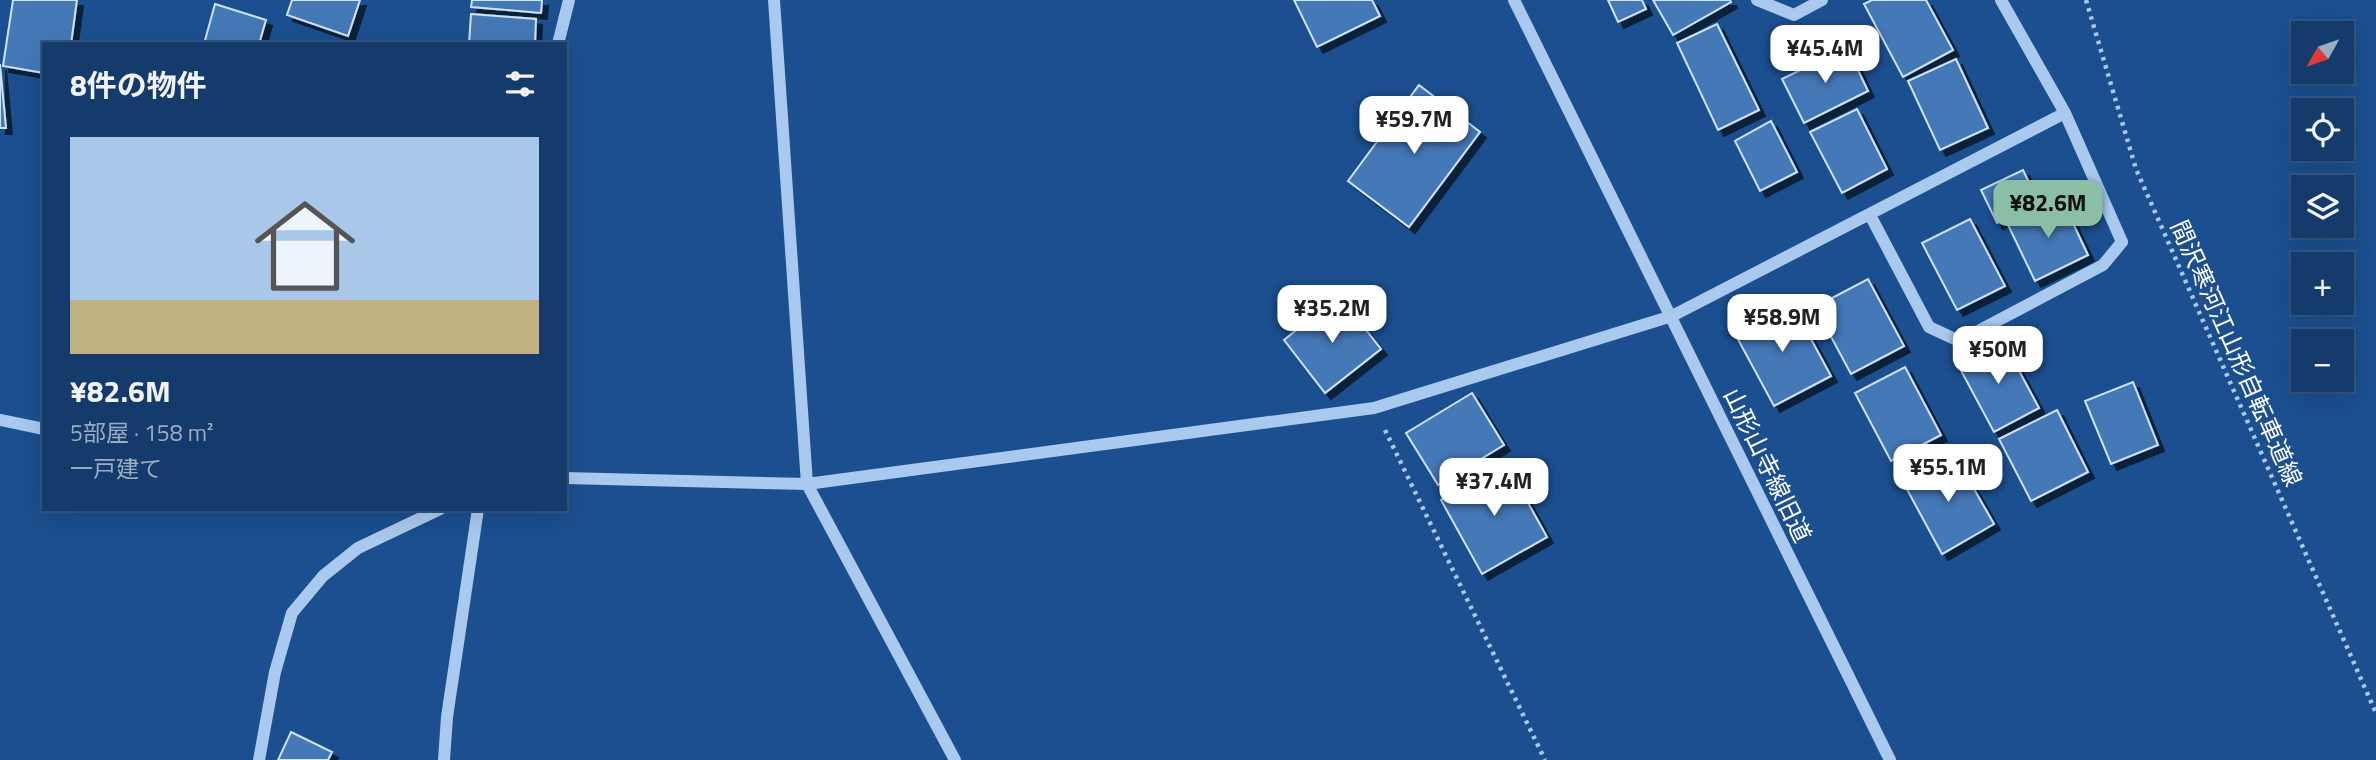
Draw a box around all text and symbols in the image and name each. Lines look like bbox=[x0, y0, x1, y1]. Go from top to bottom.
north arrow bbox=[2291, 21, 2354, 84]
map controls bbox=[2291, 21, 2354, 392]
pin: ¥45.4M bbox=[1768, 25, 1882, 85]
text: ¥45.4M bbox=[1786, 30, 1864, 65]
text: 8件の物件 bbox=[70, 62, 207, 108]
icon: filters bbox=[501, 65, 539, 103]
pin: ¥59.7M bbox=[1357, 96, 1471, 156]
button: locate bbox=[2291, 98, 2354, 161]
text: ¥59.7M bbox=[1375, 101, 1453, 136]
button: layers bbox=[2291, 175, 2354, 238]
pin: ¥82.6M bbox=[1991, 180, 2105, 240]
icon: home bbox=[242, 183, 368, 309]
text: ¥82.6M bbox=[2009, 185, 2087, 220]
street label: 間沢寒河江山形自転車道線 bbox=[2162, 214, 2312, 492]
button: + bbox=[2291, 252, 2354, 315]
pin: ¥35.2M bbox=[1275, 286, 1389, 345]
text: ¥35.2M bbox=[1293, 290, 1371, 325]
pin: ¥58.9M bbox=[1725, 294, 1839, 354]
text: ¥58.9M bbox=[1743, 299, 1821, 334]
pin: ¥50M bbox=[1957, 326, 2039, 386]
button: − bbox=[2291, 329, 2354, 392]
text: ¥50M bbox=[1969, 331, 2027, 366]
text: ¥82.6M bbox=[70, 368, 171, 414]
street label: 山形山寺線旧道 bbox=[1715, 382, 1821, 548]
text: 5部屋 · 158 m² bbox=[70, 415, 213, 450]
pin: ¥55.1M bbox=[1891, 444, 2005, 504]
text: ¥55.1M bbox=[1909, 449, 1987, 484]
text: 一戸建て bbox=[70, 451, 162, 486]
pin: ¥37.4M bbox=[1437, 458, 1551, 518]
text: ¥37.4M bbox=[1455, 463, 1533, 498]

